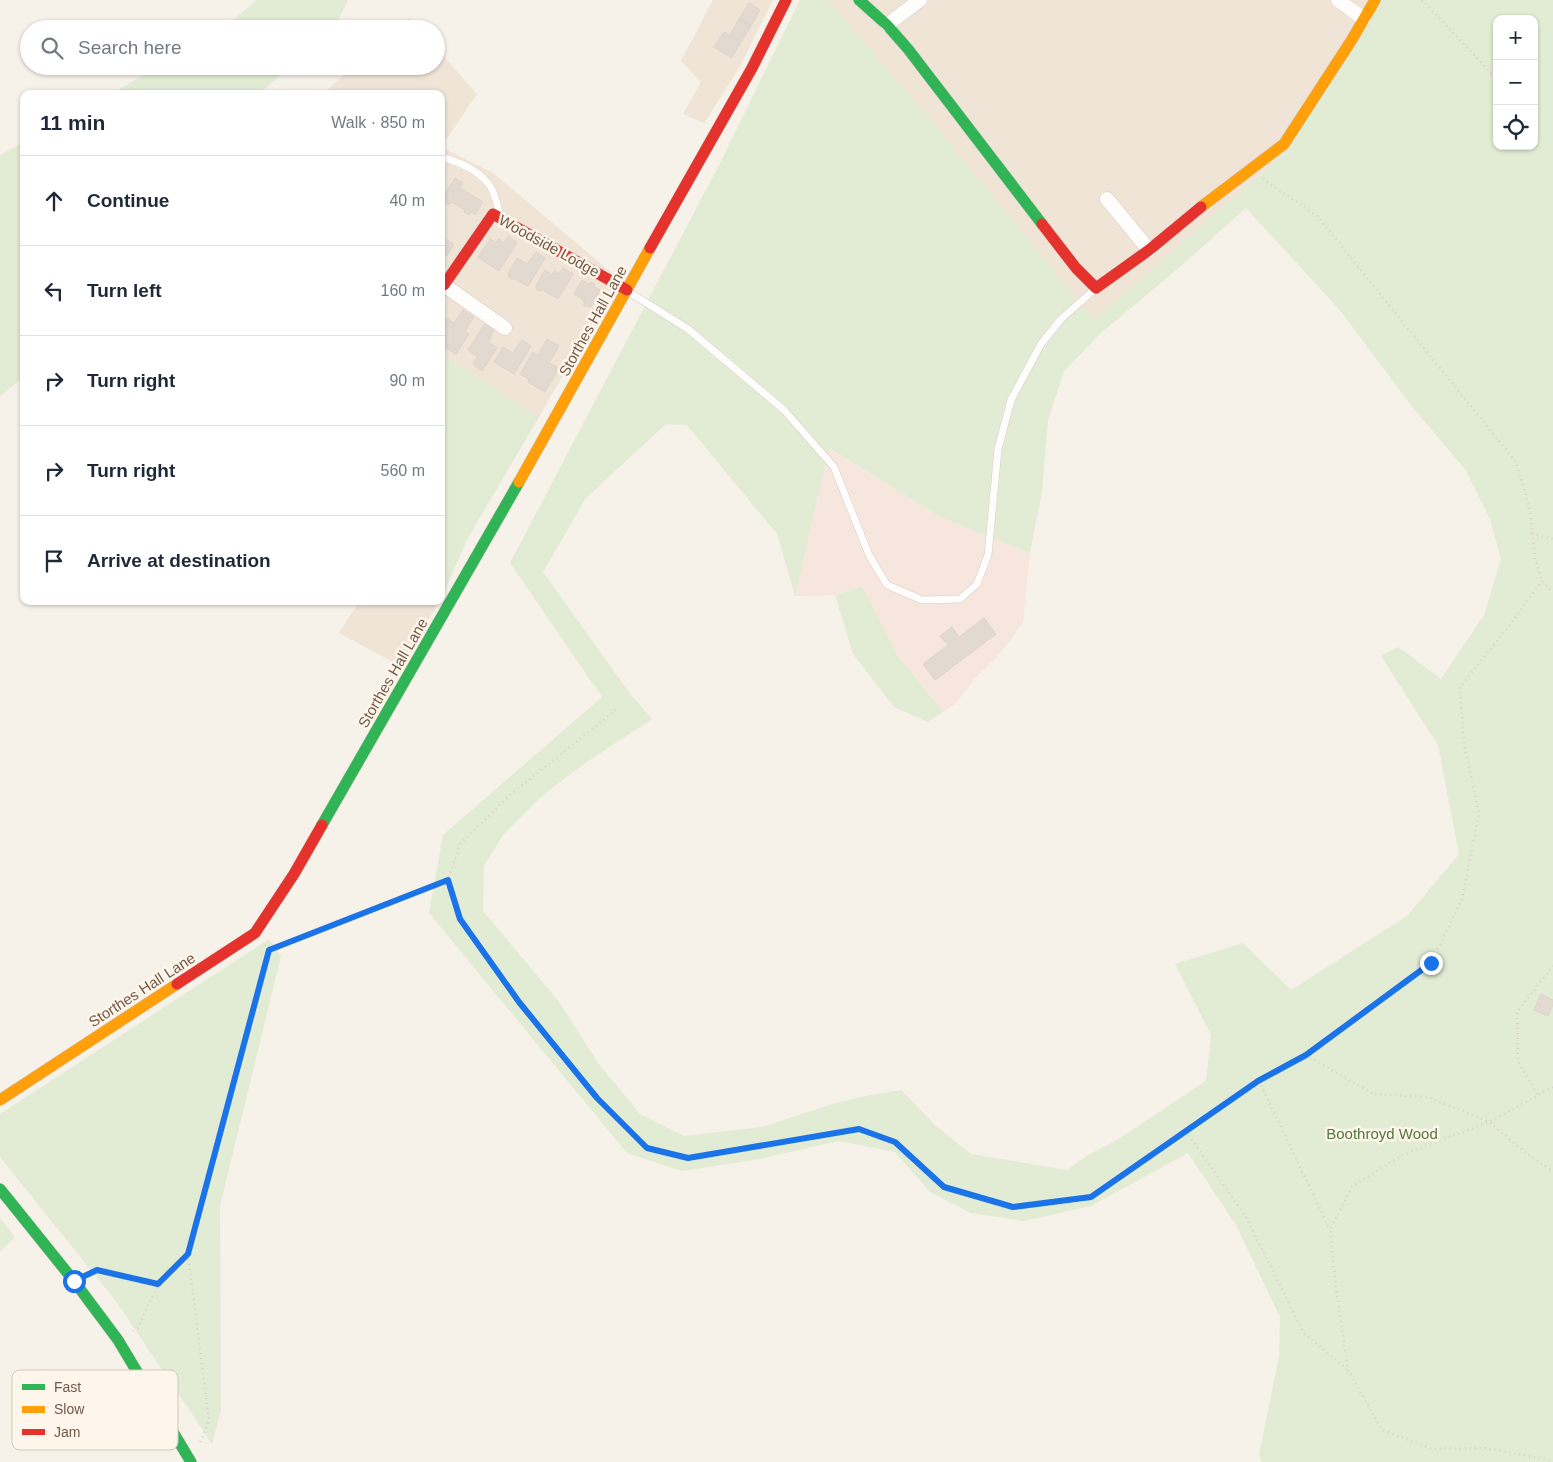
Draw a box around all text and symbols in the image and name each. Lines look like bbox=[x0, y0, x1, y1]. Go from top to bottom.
map controls bbox=[1493, 15, 1538, 150]
button: + bbox=[1493, 15, 1538, 60]
search box bbox=[20, 20, 445, 75]
icon: search bbox=[38, 34, 66, 62]
text: Search here bbox=[78, 37, 182, 58]
button: − bbox=[1493, 60, 1538, 105]
button: locate bbox=[1493, 105, 1538, 150]
text: 11 min bbox=[40, 111, 105, 134]
text: Walk · 850 m bbox=[331, 114, 425, 131]
icon: ahead bbox=[40, 187, 68, 215]
text: Continue bbox=[87, 190, 169, 211]
text: 40 m bbox=[389, 192, 425, 209]
street label: Woodside Lodge bbox=[496, 211, 602, 280]
street label: Storthes Hall Lane bbox=[555, 263, 630, 379]
icon: left bbox=[40, 277, 68, 305]
text: Turn left bbox=[87, 280, 162, 301]
text: 160 m bbox=[381, 282, 425, 299]
icon: right bbox=[40, 367, 68, 395]
text: Turn right bbox=[87, 370, 175, 391]
text: 90 m bbox=[389, 372, 425, 389]
icon: right bbox=[40, 457, 68, 485]
text: Turn right bbox=[87, 460, 175, 481]
text: 560 m bbox=[381, 462, 425, 479]
icon: arrive bbox=[40, 547, 68, 575]
text: Arrive at destination bbox=[87, 550, 271, 571]
street label: Storthes Hall Lane bbox=[354, 615, 431, 730]
street label: Storthes Hall Lane bbox=[85, 949, 198, 1030]
route end bbox=[1420, 952, 1443, 975]
park label: Boothroyd Wood bbox=[1326, 1125, 1438, 1142]
route start bbox=[63, 1270, 86, 1293]
legend bbox=[12, 1370, 178, 1450]
text: Fast bbox=[54, 1379, 81, 1395]
text: Slow bbox=[54, 1401, 85, 1417]
text: Jam bbox=[54, 1424, 80, 1440]

